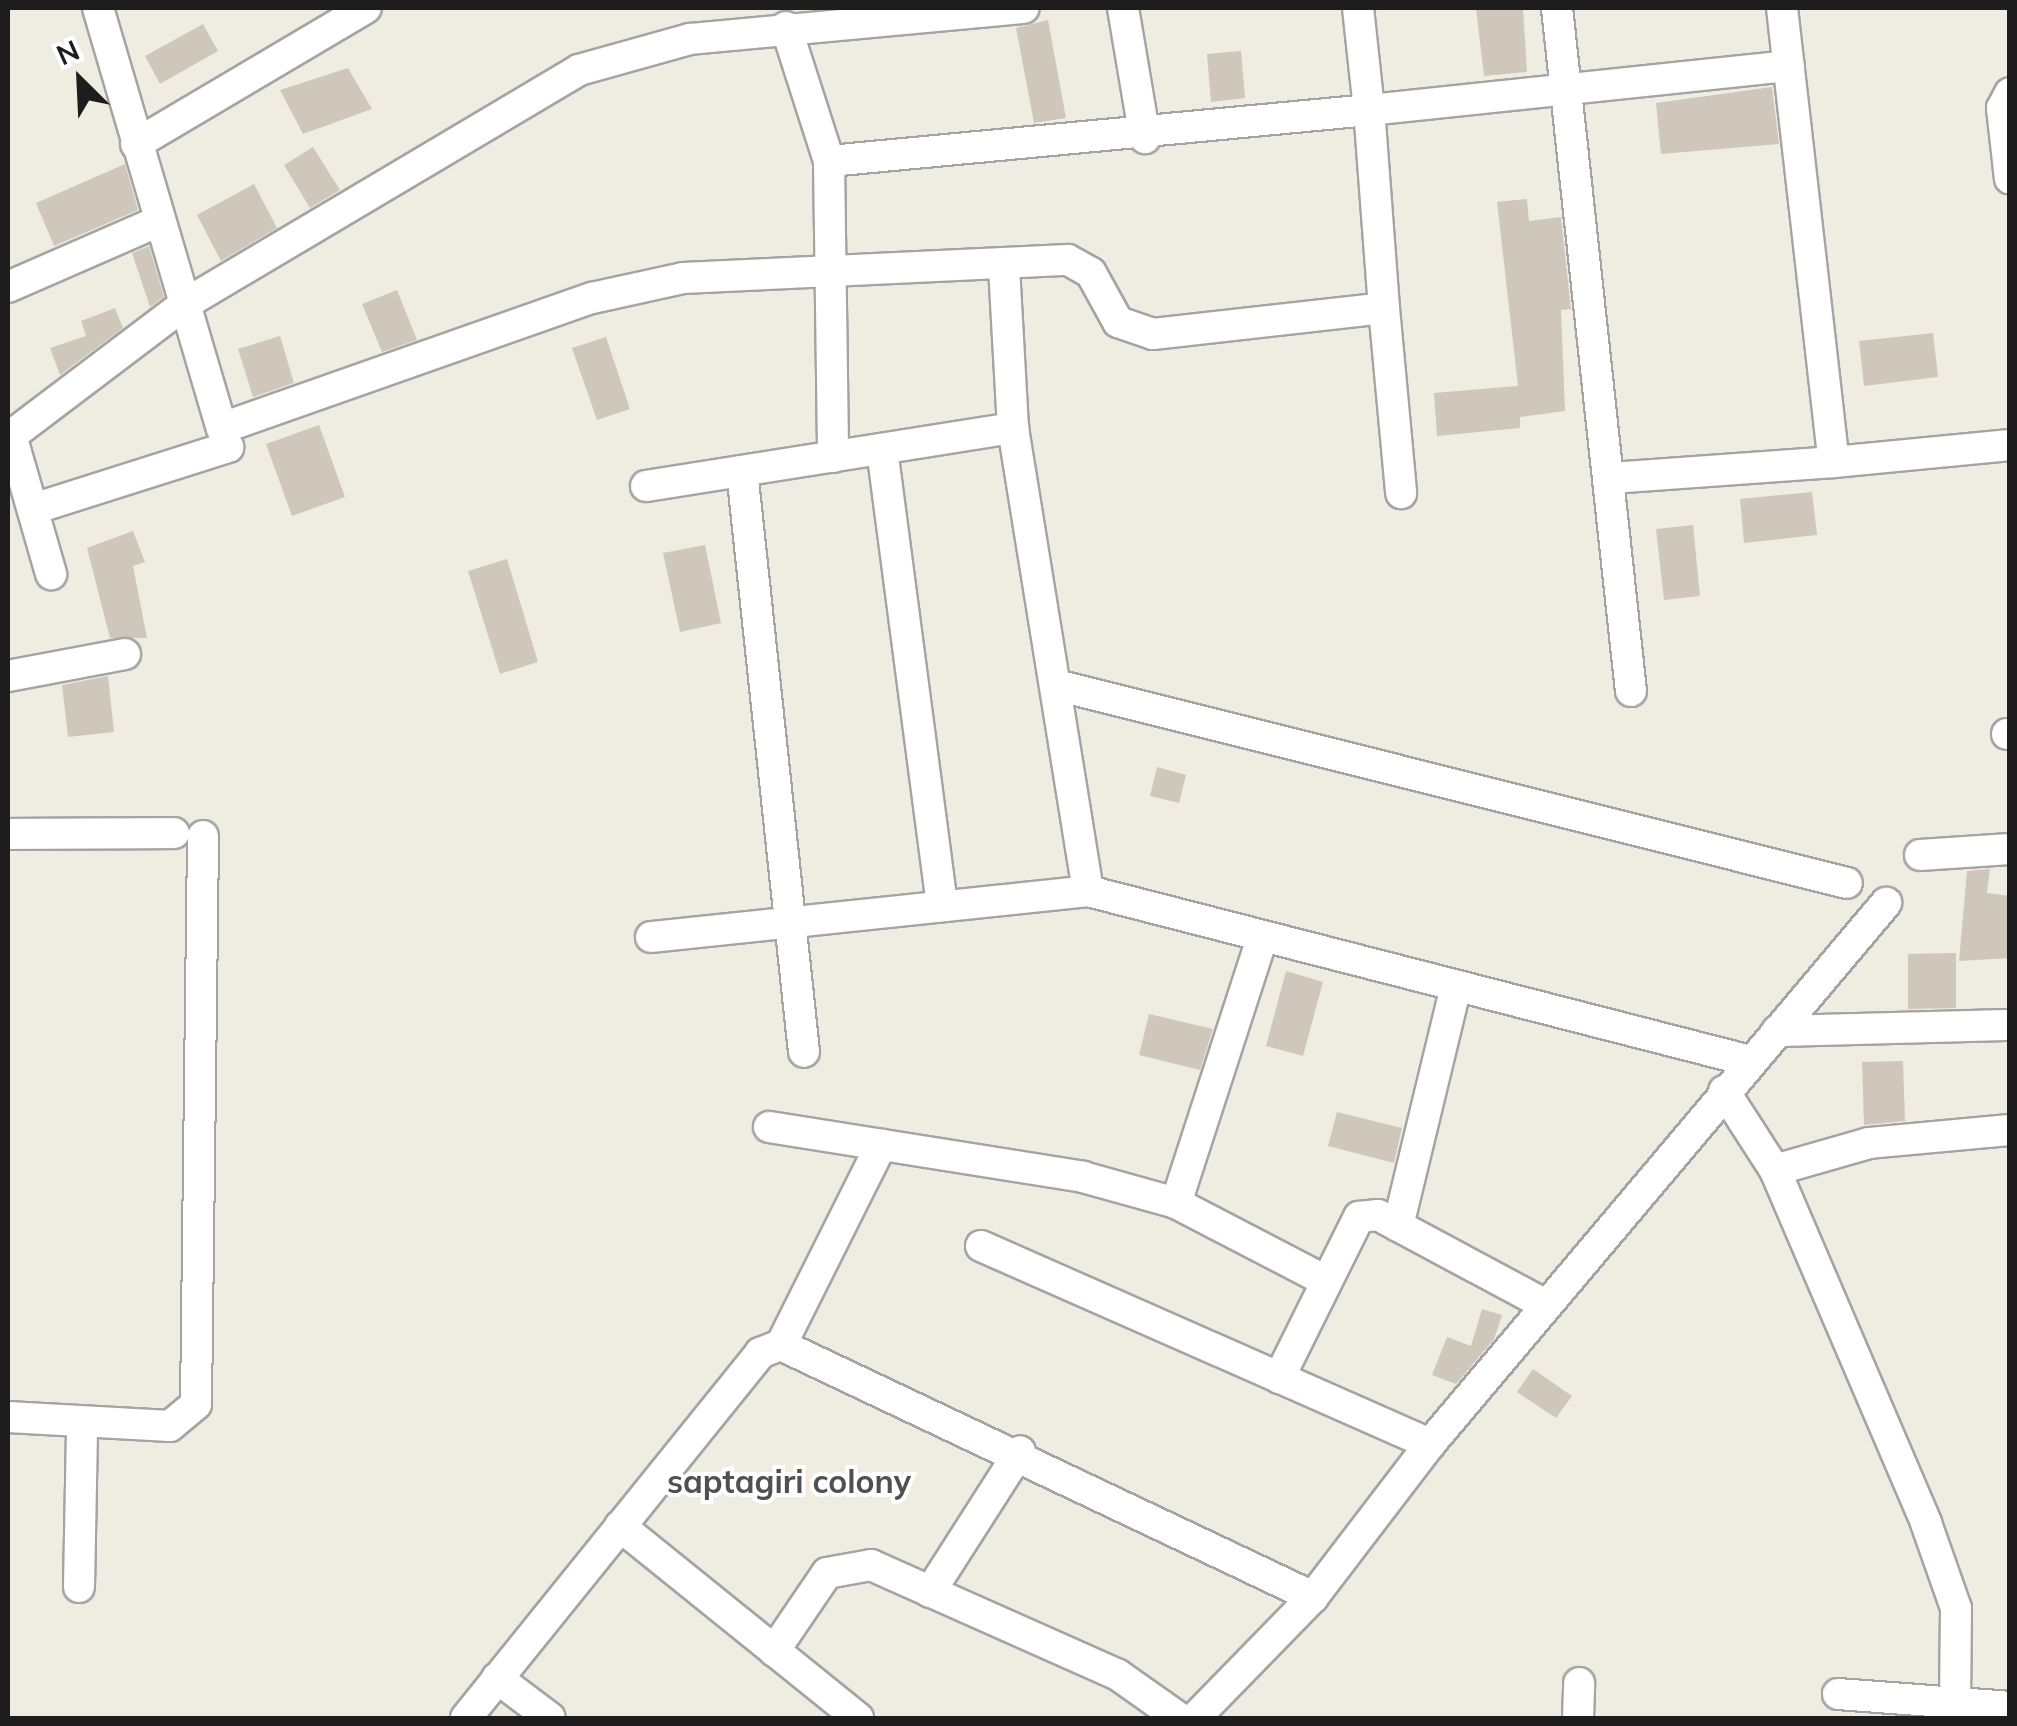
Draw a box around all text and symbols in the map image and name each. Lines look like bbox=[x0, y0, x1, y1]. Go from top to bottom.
north arrow bbox=[30, 30, 130, 130]
text: N bbox=[51, 32, 84, 72]
district label: saptagiri colony bbox=[667, 1462, 911, 1500]

